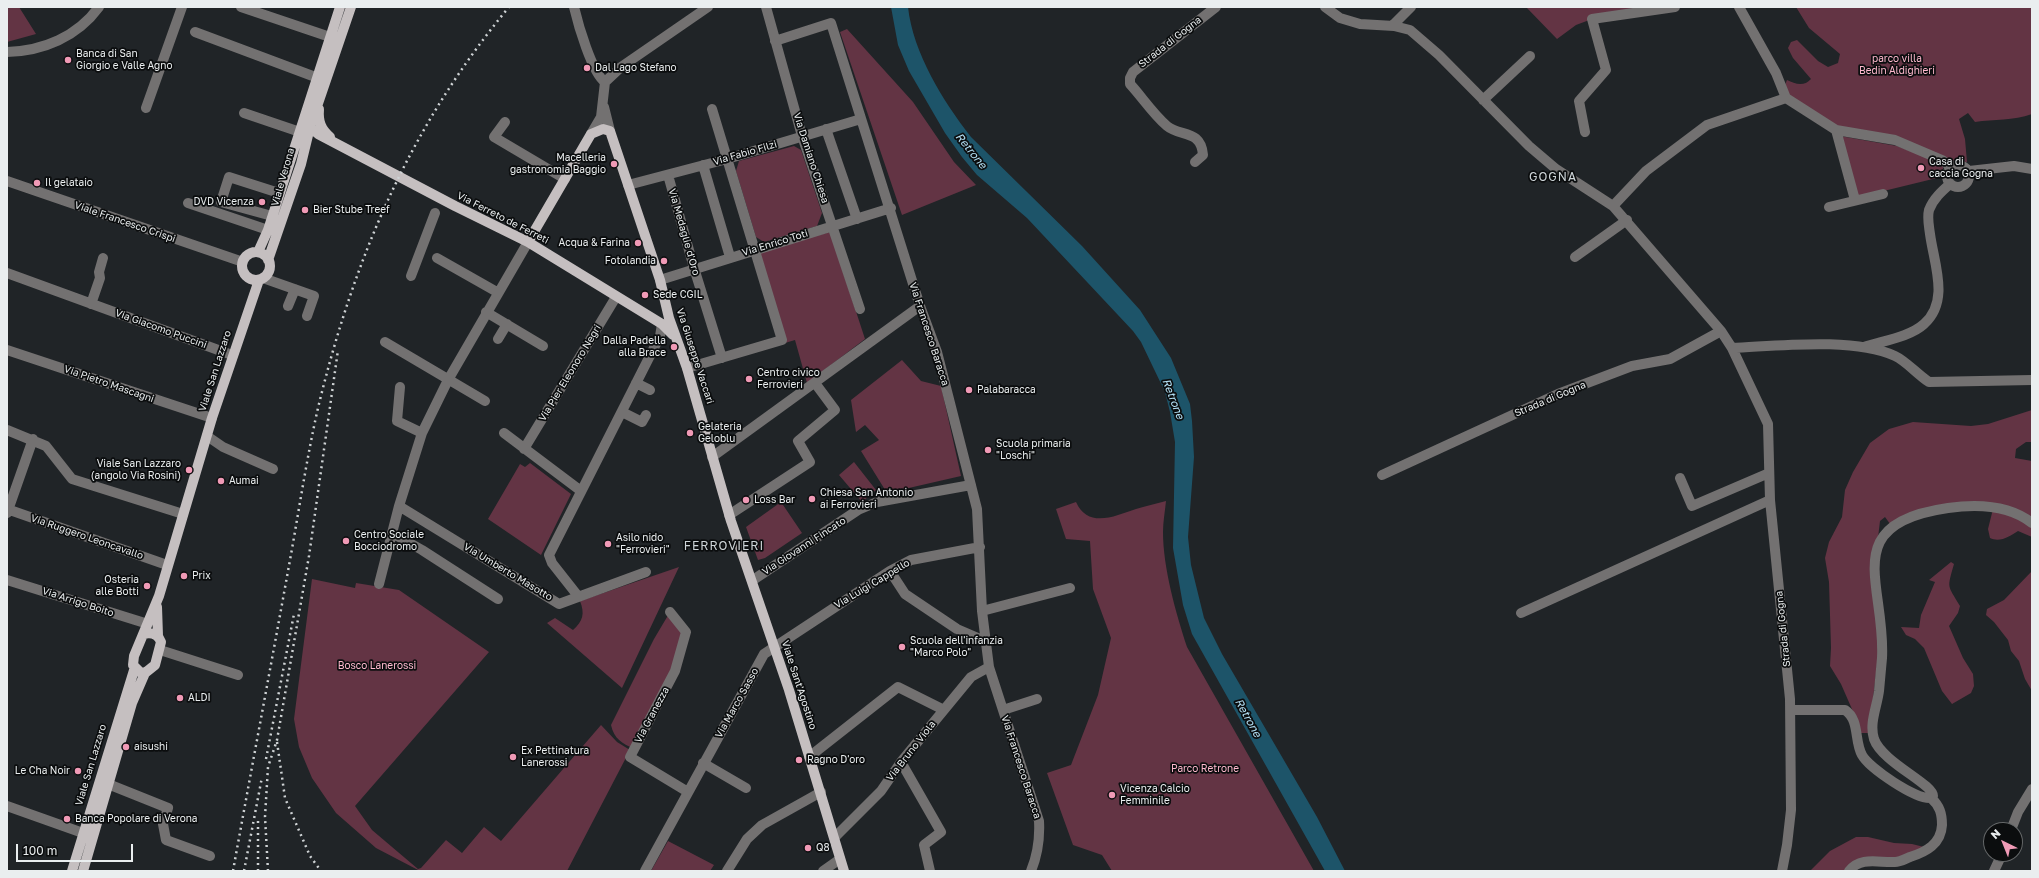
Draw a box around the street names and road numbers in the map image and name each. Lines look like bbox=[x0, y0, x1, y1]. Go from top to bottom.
street label: Strada di Gogna bbox=[1136, 14, 1204, 70]
street label: Via Damiano Chiesa bbox=[791, 111, 831, 205]
street label: Via Fabio Filzi bbox=[712, 138, 778, 168]
street label: Viale Verona bbox=[269, 147, 297, 207]
street label: Via Medaglie d'Oro bbox=[666, 187, 702, 277]
street label: Via Ferreto de Ferreti bbox=[455, 190, 551, 246]
street label: Viale Francesco Crispi bbox=[73, 199, 177, 245]
street label: Via Enrico Toti bbox=[741, 227, 809, 259]
street label: Via Francesco Baracca bbox=[907, 281, 951, 387]
street label: Via Giacomo Puccini bbox=[114, 307, 208, 351]
street label: Via Giuseppe Vaccari bbox=[674, 307, 716, 405]
street label: Via Pier Eleonoro Negri bbox=[536, 323, 604, 423]
street label: Viale San Lazzaro bbox=[196, 329, 234, 413]
street label: Via Pietro Mascagni bbox=[62, 363, 156, 405]
street label: Strada di Gogna bbox=[1513, 379, 1587, 419]
street label: Via Ruggero Leoncavallo bbox=[29, 512, 145, 562]
street label: Via Giovanni Fincato bbox=[760, 514, 848, 578]
street label: Via Umberto Masotto bbox=[461, 541, 555, 603]
street label: Via Luigi Cappello bbox=[832, 557, 912, 611]
street label: Via Arrigo Boito bbox=[41, 585, 115, 619]
street label: Strada di Gogna bbox=[1773, 590, 1793, 668]
street label: Viale Sant'Agostino bbox=[779, 639, 819, 731]
street label: Via Marco Sasso bbox=[713, 666, 761, 740]
street label: Via Granezza bbox=[632, 685, 672, 745]
street label: Via Francesco Baracca bbox=[999, 714, 1043, 820]
street label: Via Bruno Viola bbox=[884, 719, 938, 783]
street label: Viale San Lazzaro bbox=[73, 723, 109, 807]

